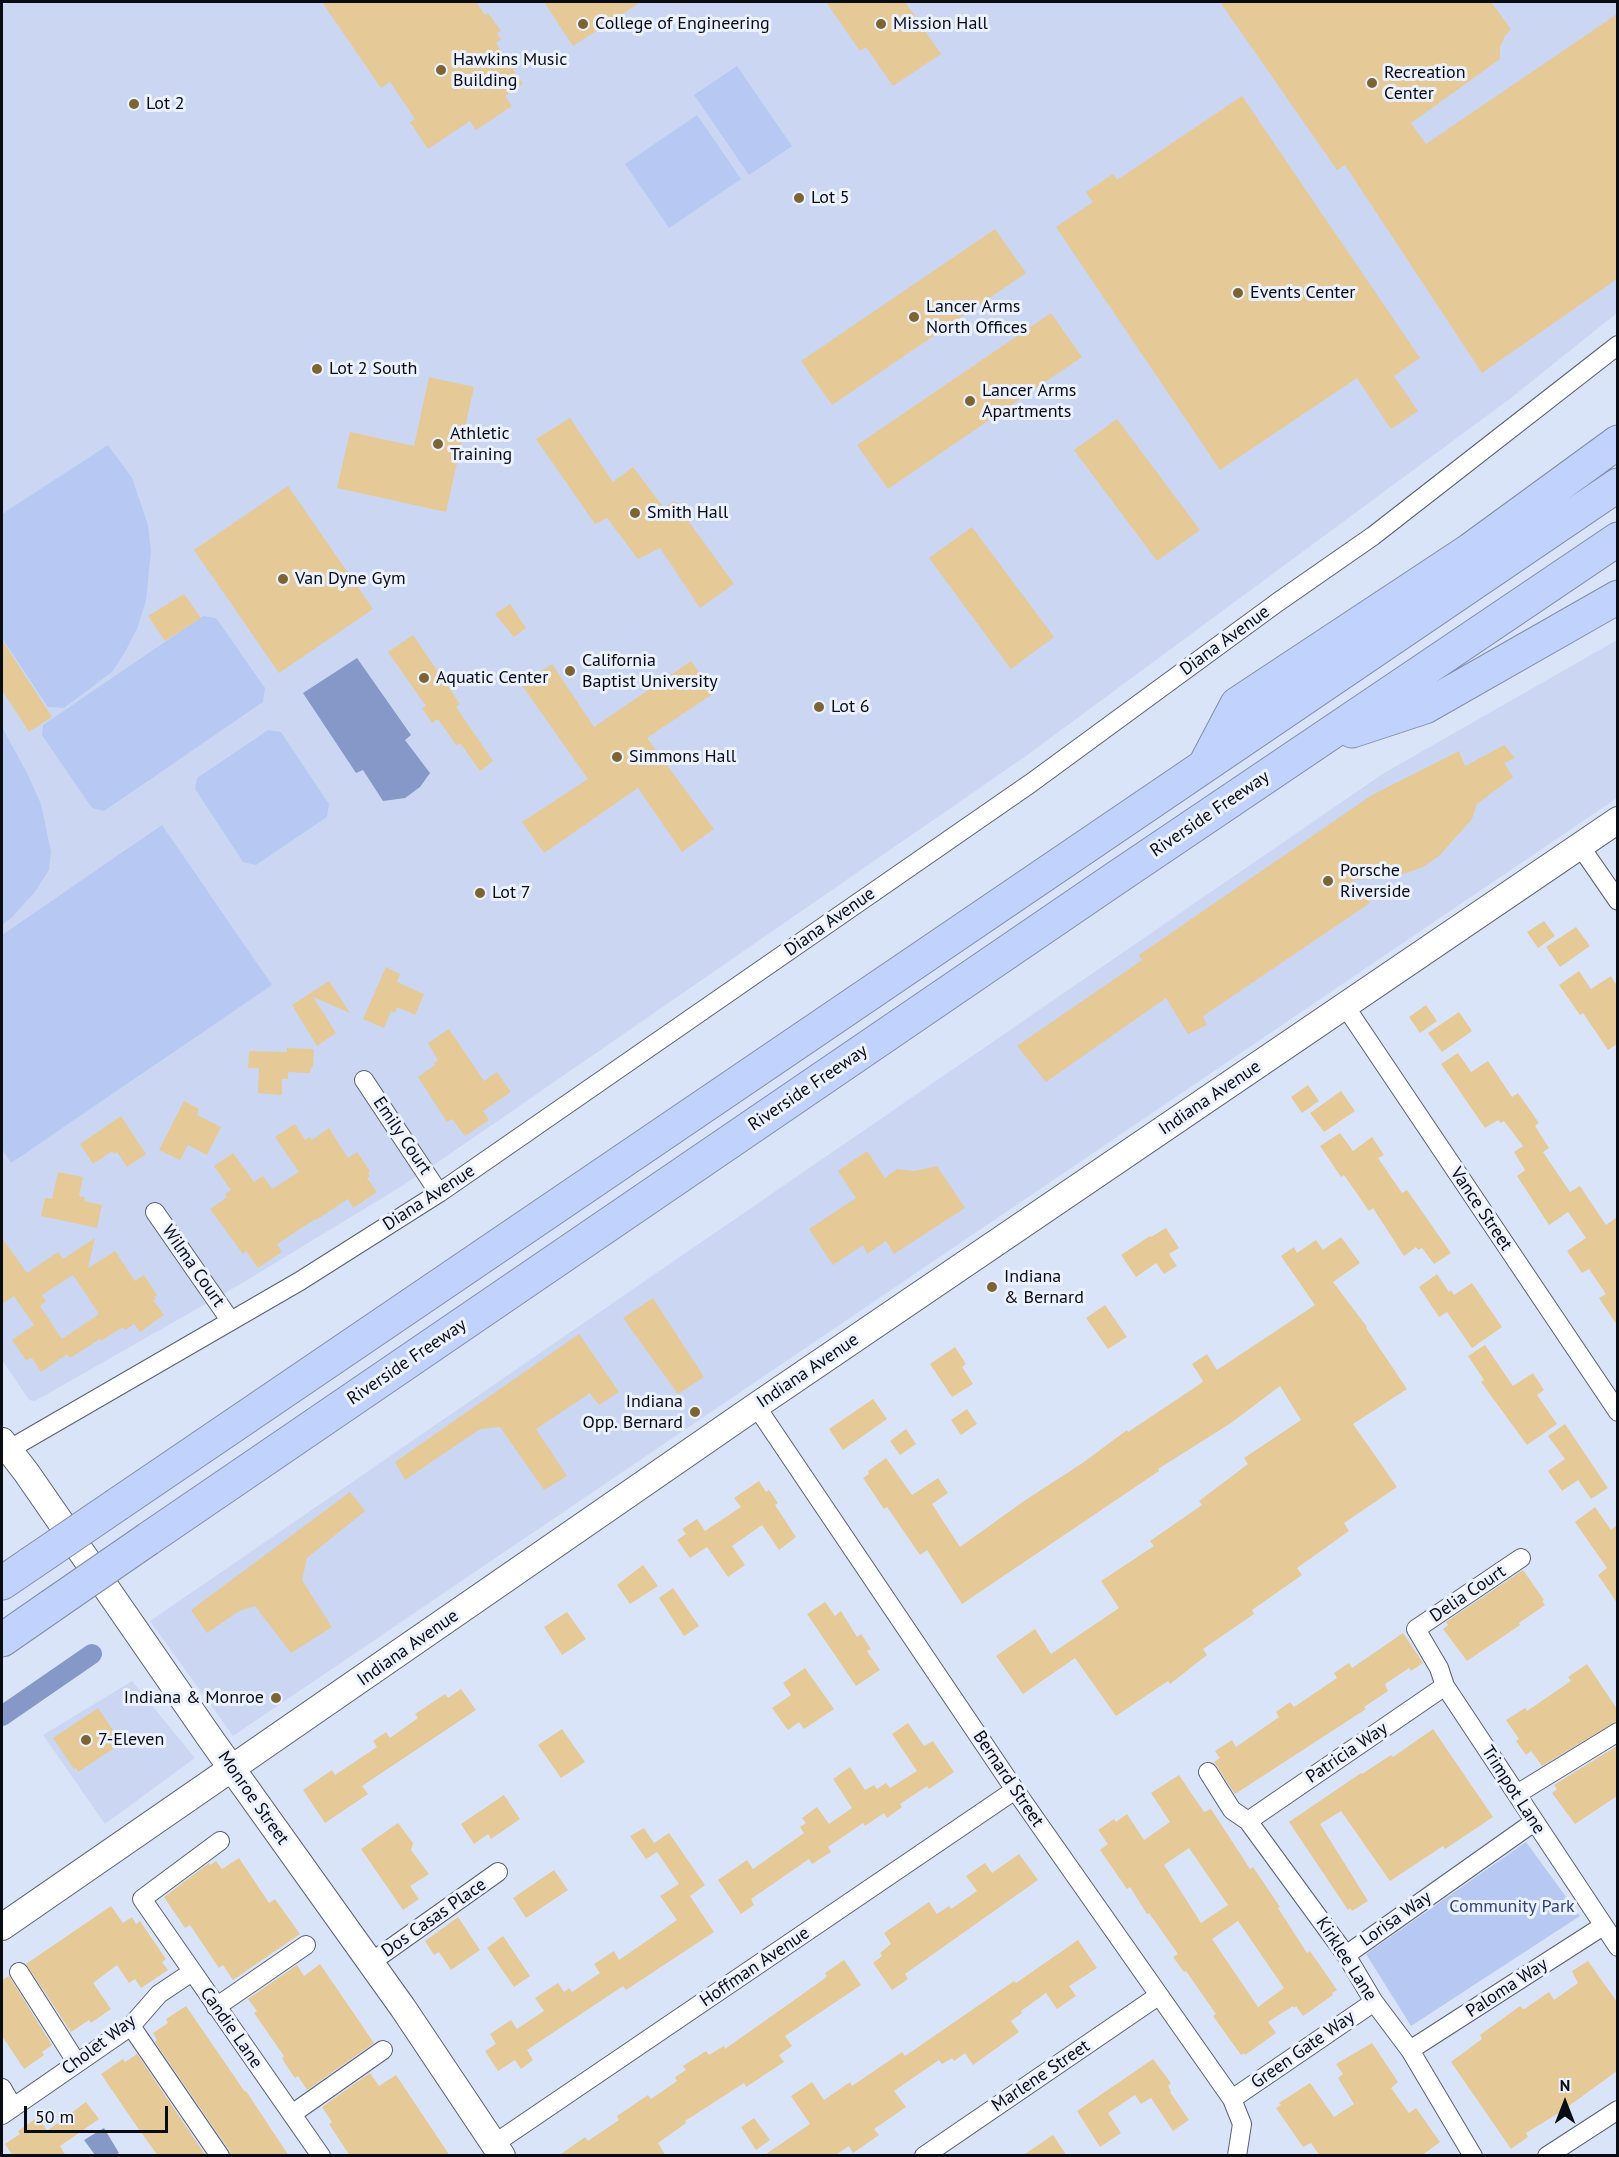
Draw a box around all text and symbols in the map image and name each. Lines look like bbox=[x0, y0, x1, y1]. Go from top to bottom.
place label: College of Engineering bbox=[595, 13, 770, 35]
place label: Mission Hall bbox=[893, 13, 988, 35]
marker: College of Engineering bbox=[576, 17, 590, 31]
marker: Mission Hall bbox=[874, 17, 888, 31]
place label: Hawkins Music Building bbox=[453, 49, 567, 92]
place label: Recreation Center bbox=[1384, 62, 1466, 104]
marker: Hawkins Music Building bbox=[434, 63, 448, 77]
marker: Recreation Center bbox=[1365, 76, 1379, 90]
place label: Lot 2 bbox=[146, 93, 185, 115]
marker: Lot 2 bbox=[127, 97, 141, 111]
place label: Lot 5 bbox=[811, 187, 850, 209]
marker: Lot 5 bbox=[792, 191, 806, 205]
place label: Events Center bbox=[1250, 282, 1355, 304]
marker: Events Center bbox=[1231, 286, 1245, 300]
place label: Lancer Arms North Offices bbox=[926, 296, 1027, 338]
marker: Lancer Arms North Offices bbox=[907, 310, 921, 324]
place label: Lot 2 South bbox=[329, 358, 417, 380]
marker: Lot 2 South bbox=[310, 362, 324, 376]
place label: Lancer Arms Apartments bbox=[982, 380, 1076, 422]
marker: Lancer Arms Apartments bbox=[963, 394, 977, 408]
place label: Athletic Training bbox=[450, 423, 512, 466]
marker: Athletic Training bbox=[431, 437, 445, 451]
place label: Smith Hall bbox=[647, 502, 728, 524]
marker: Smith Hall bbox=[628, 506, 642, 520]
place label: Van Dyne Gym bbox=[295, 568, 406, 590]
marker: Van Dyne Gym bbox=[276, 572, 290, 586]
street label: Diana Avenue bbox=[1176, 601, 1274, 681]
place label: California Baptist University bbox=[582, 650, 718, 692]
marker: California Baptist University bbox=[563, 664, 577, 678]
place label: Aquatic Center bbox=[436, 667, 548, 689]
marker: Aquatic Center bbox=[417, 671, 431, 685]
place label: Lot 6 bbox=[831, 696, 870, 718]
marker: Lot 6 bbox=[812, 700, 826, 714]
place label: Simmons Hall bbox=[629, 746, 736, 768]
marker: Simmons Hall bbox=[610, 750, 624, 764]
street label: Riverside Freeway bbox=[1146, 766, 1274, 862]
place label: Porsche Riverside bbox=[1340, 860, 1411, 902]
marker: Porsche Riverside bbox=[1321, 874, 1335, 888]
place label: Lot 7 bbox=[492, 882, 531, 904]
street label: Diana Avenue bbox=[781, 883, 879, 961]
marker: Lot 7 bbox=[473, 886, 487, 900]
street label: Riverside Freeway bbox=[744, 1040, 872, 1136]
street label: Indiana Avenue bbox=[1155, 1056, 1265, 1140]
street label: Emily Court bbox=[368, 1093, 436, 1179]
street label: Diana Avenue bbox=[379, 1160, 479, 1236]
street label: Vance Street bbox=[1445, 1163, 1517, 1255]
street label: Wilma Court bbox=[157, 1221, 229, 1311]
place label: Indiana & Bernard bbox=[1004, 1266, 1084, 1308]
marker: Indiana & Bernard bbox=[985, 1280, 999, 1294]
street label: Riverside Freeway bbox=[343, 1314, 471, 1410]
street label: Indiana Avenue bbox=[753, 1329, 863, 1413]
place label: Indiana Opp. Bernard bbox=[582, 1391, 683, 1434]
marker: Indiana Opp. Bernard bbox=[688, 1405, 702, 1419]
street label: Delia Court bbox=[1426, 1561, 1510, 1627]
street label: Indiana Avenue bbox=[353, 1605, 463, 1691]
place label: Indiana & Monroe bbox=[124, 1687, 264, 1709]
marker: Indiana & Monroe bbox=[269, 1691, 283, 1705]
street label: Patricia Way bbox=[1302, 1718, 1392, 1788]
street label: Bernard Street bbox=[968, 1727, 1048, 1831]
place label: 7-Eleven bbox=[98, 1729, 164, 1751]
marker: 7-Eleven bbox=[79, 1733, 93, 1747]
street label: Trimpot Lane bbox=[1476, 1742, 1550, 1838]
street label: Monroe Street bbox=[213, 1747, 293, 1849]
street label: Dos Casas Place bbox=[378, 1874, 490, 1962]
street label: Lorisa Way bbox=[1356, 1887, 1436, 1951]
park label: Community Park bbox=[1449, 1896, 1575, 1918]
street label: Kirklee Lane bbox=[1311, 1913, 1381, 2005]
street label: Hoffman Avenue bbox=[696, 1922, 814, 2012]
street label: Paloma Way bbox=[1462, 1954, 1552, 2022]
street label: Candie Lane bbox=[195, 1983, 267, 2073]
street label: Green Gate Way bbox=[1247, 2006, 1359, 2094]
street label: Cholet Way bbox=[58, 2010, 140, 2080]
street label: Marlene Street bbox=[988, 2035, 1094, 2117]
north arrow bbox=[1535, 2073, 1595, 2133]
text: N bbox=[1560, 2075, 1570, 2095]
scale bar bbox=[27, 2094, 171, 2132]
text: 50 m bbox=[35, 2105, 74, 2128]

